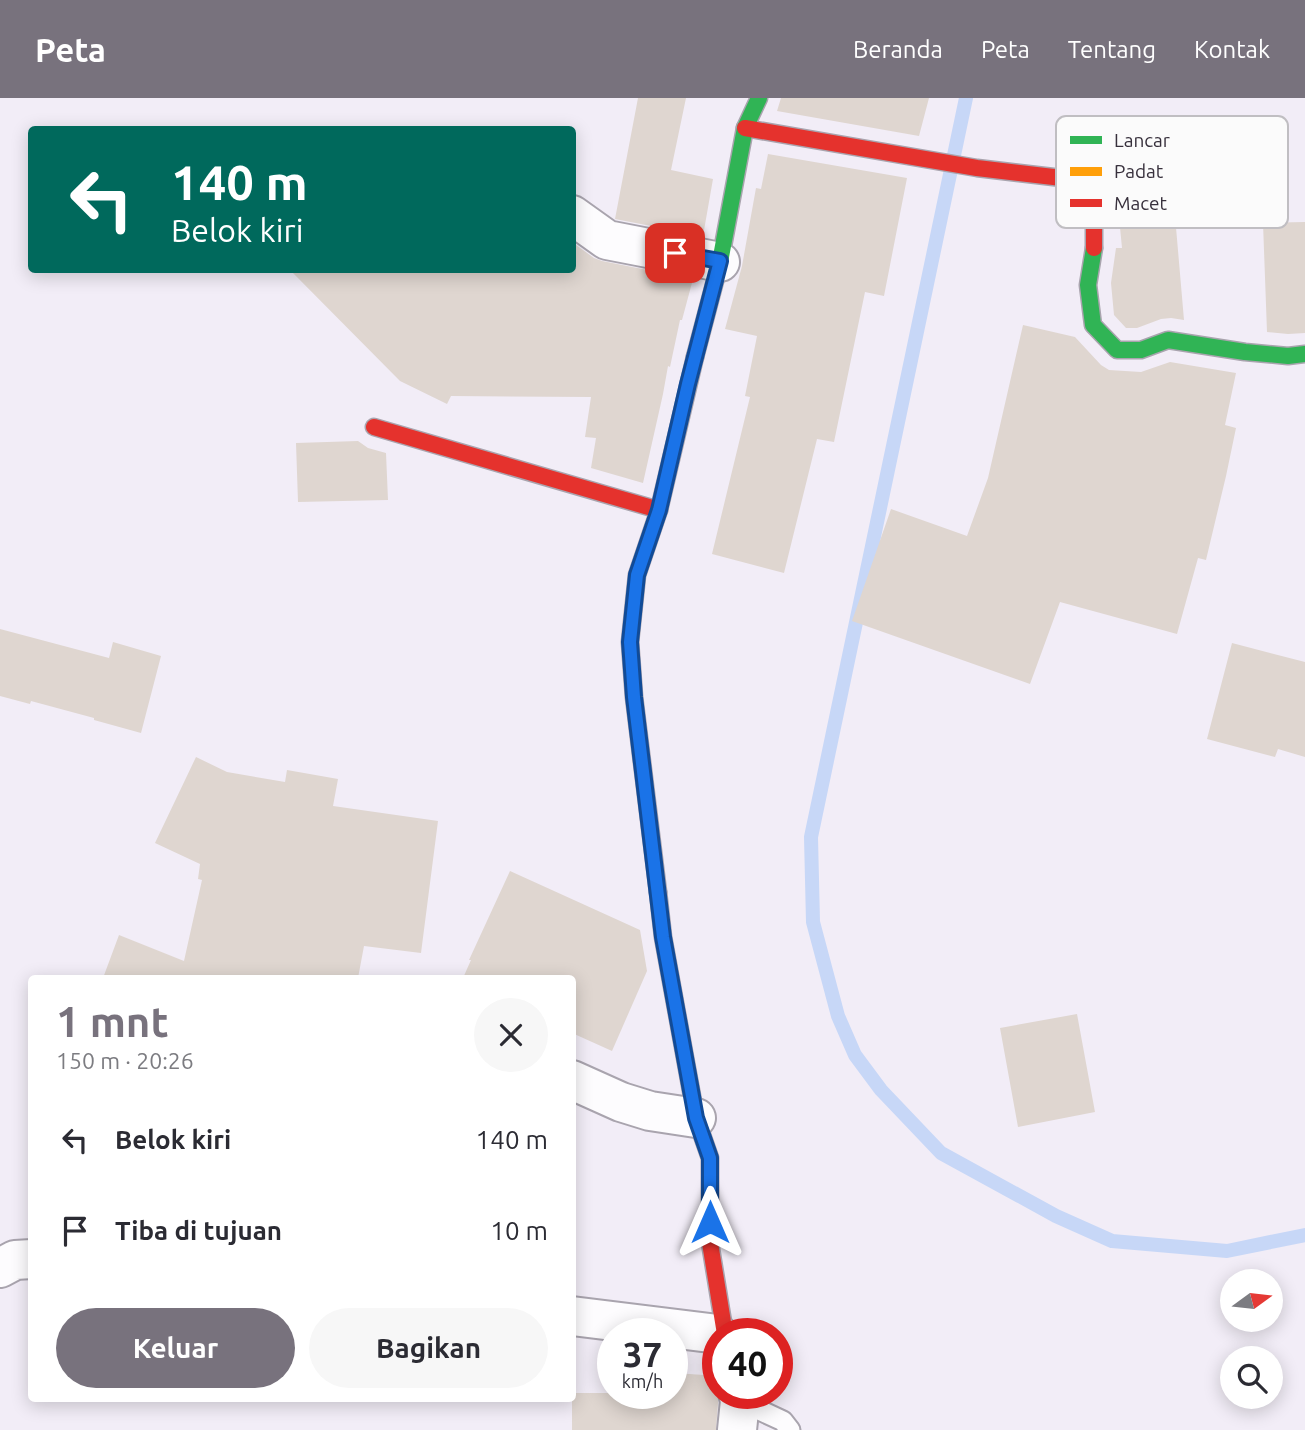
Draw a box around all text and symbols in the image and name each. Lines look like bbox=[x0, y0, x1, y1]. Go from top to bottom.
text: Peta bbox=[35, 31, 106, 68]
text: Beranda bbox=[853, 36, 943, 63]
text: Peta bbox=[981, 36, 1030, 63]
text: Tentang bbox=[1068, 36, 1156, 63]
text: Kontak bbox=[1194, 36, 1270, 63]
legend bbox=[1056, 116, 1288, 228]
text: Lancar bbox=[1114, 129, 1170, 151]
icon: left bbox=[56, 154, 147, 245]
text: 140 m bbox=[171, 154, 308, 209]
text: Padat bbox=[1114, 160, 1164, 182]
text: Macet bbox=[1114, 192, 1168, 214]
text: Belok kiri bbox=[171, 212, 303, 248]
pin bbox=[645, 223, 705, 283]
icon: arrive bbox=[656, 234, 694, 272]
text: 1 mnt bbox=[56, 998, 169, 1045]
button: close bbox=[474, 998, 548, 1072]
text: 150 m · 20:26 bbox=[56, 1048, 194, 1073]
icon: left bbox=[56, 1121, 94, 1159]
text: Belok kiri bbox=[115, 1125, 231, 1154]
text: 140 m bbox=[476, 1125, 548, 1154]
position arrow bbox=[673, 1185, 747, 1259]
icon: arrive bbox=[56, 1212, 94, 1250]
text: Tiba di tujuan bbox=[115, 1216, 282, 1245]
text: 10 m bbox=[490, 1216, 548, 1245]
north arrow bbox=[1220, 1269, 1283, 1332]
map controls bbox=[1220, 1269, 1283, 1409]
button: Keluar bbox=[56, 1308, 295, 1388]
button: Bagikan bbox=[309, 1308, 548, 1388]
speed limit sign: 40 bbox=[702, 1318, 793, 1409]
text: 37 bbox=[623, 1334, 662, 1374]
button: search bbox=[1220, 1346, 1283, 1409]
text: km/h bbox=[622, 1371, 663, 1391]

